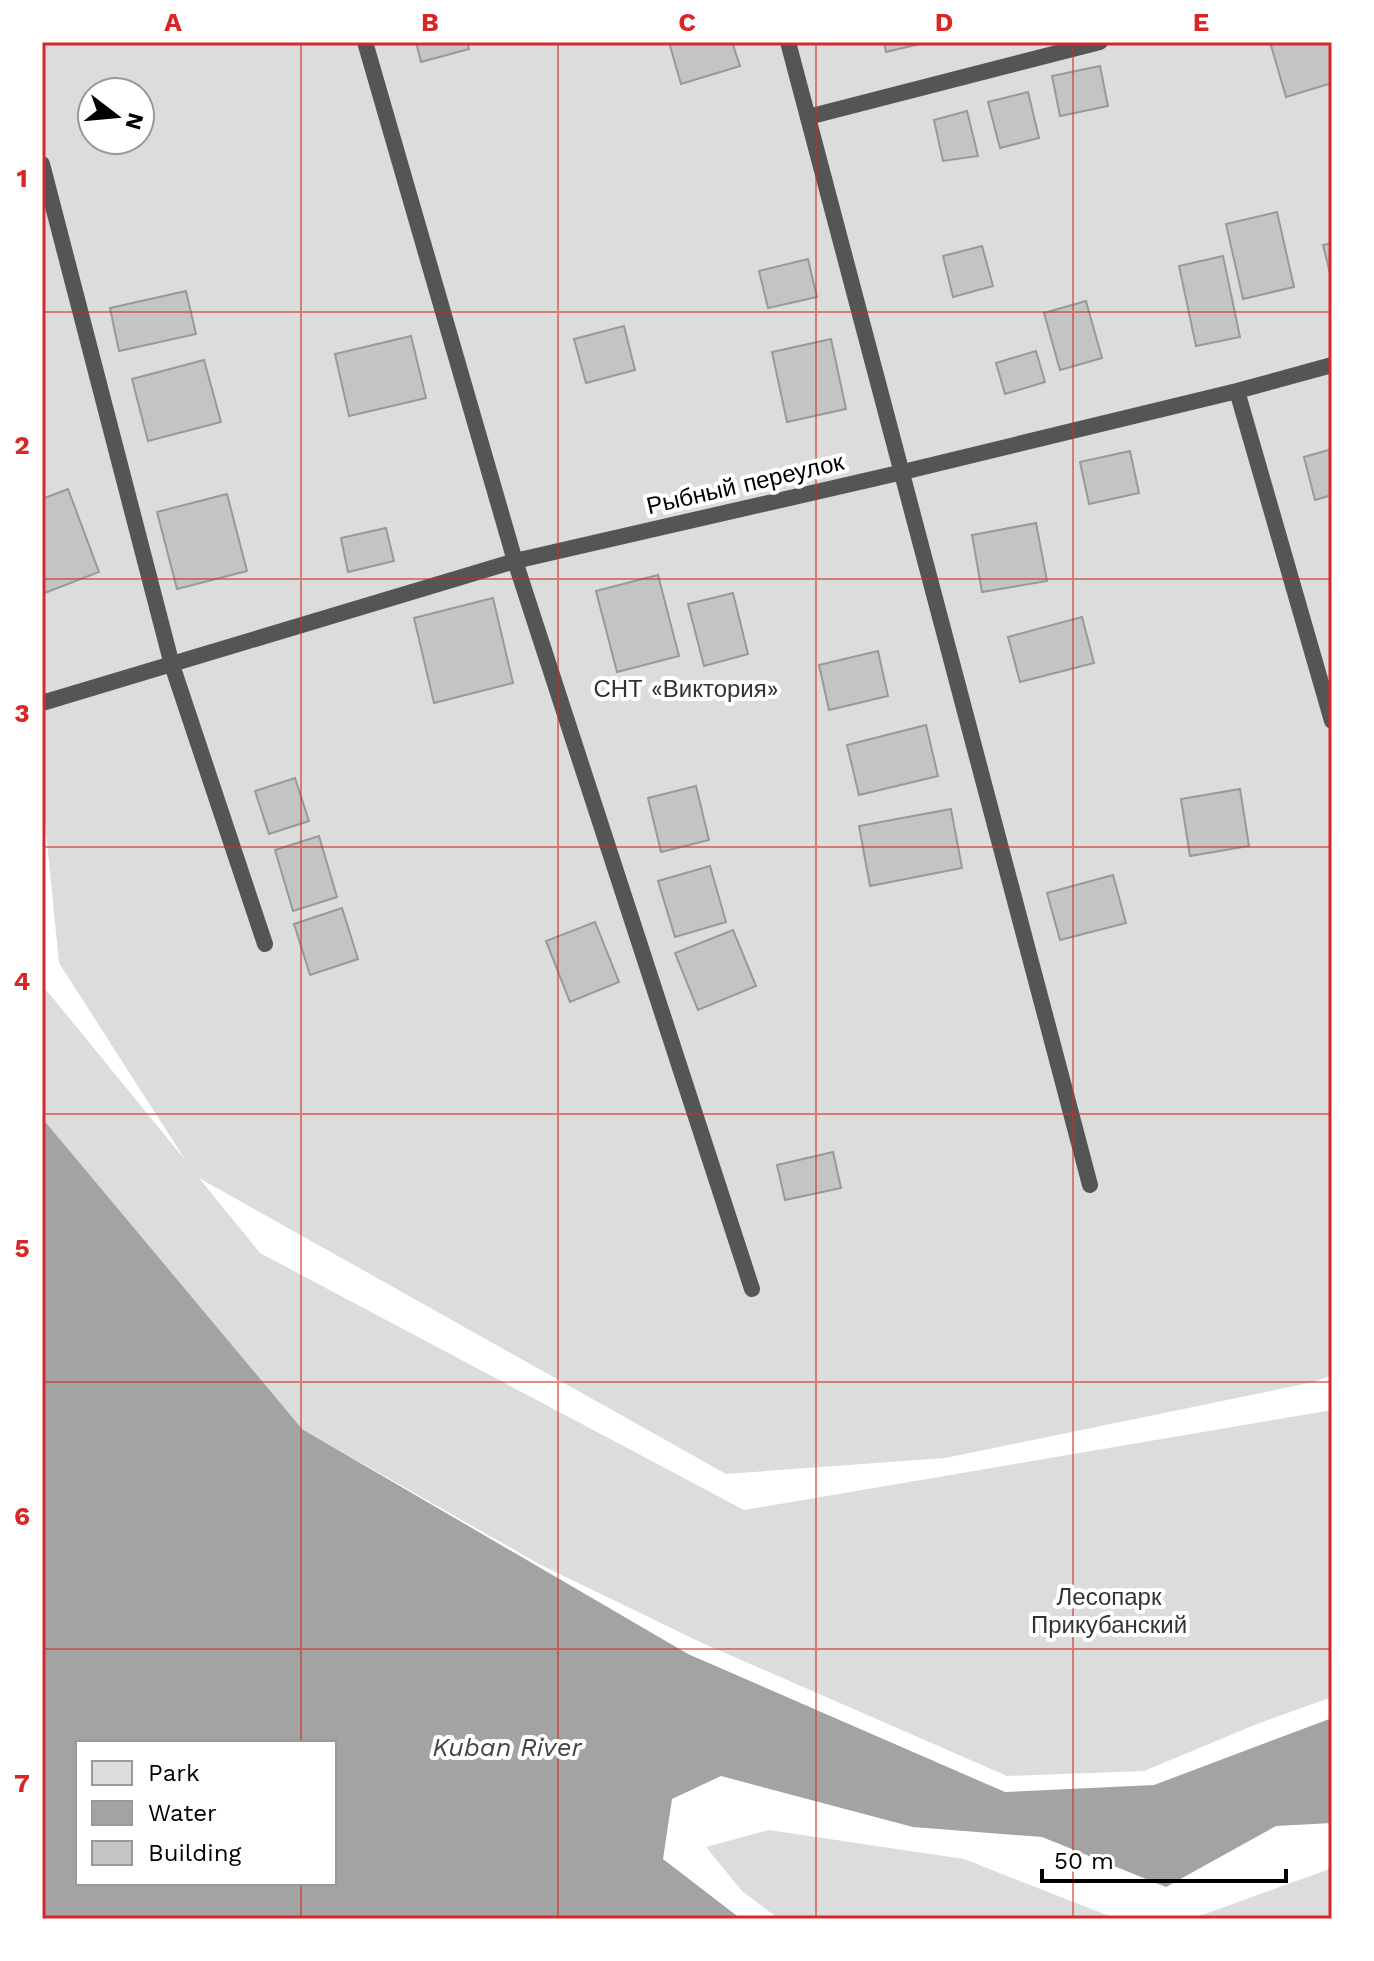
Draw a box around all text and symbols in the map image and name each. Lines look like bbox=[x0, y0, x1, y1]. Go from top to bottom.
text: A bbox=[164, 7, 182, 37]
text: B bbox=[421, 7, 439, 37]
text: C bbox=[678, 7, 696, 37]
text: D bbox=[935, 7, 953, 37]
text: E bbox=[1193, 7, 1209, 37]
north arrow bbox=[76, 76, 156, 156]
text: N bbox=[120, 110, 149, 133]
text: 1 bbox=[16, 163, 28, 193]
text: 2 bbox=[14, 430, 30, 460]
street label: Рыбный переулок bbox=[644, 448, 847, 520]
park label: СНТ «Виктория» bbox=[593, 675, 779, 703]
text: 3 bbox=[14, 698, 30, 728]
text: 4 bbox=[14, 966, 31, 996]
text: 5 bbox=[14, 1233, 30, 1263]
text: 6 bbox=[14, 1501, 30, 1531]
park label: Лесопарк Прикубанский bbox=[1031, 1583, 1187, 1639]
water label: Kuban River bbox=[432, 1732, 583, 1762]
legend bbox=[76, 1741, 336, 1885]
text: Park bbox=[148, 1759, 200, 1787]
text: 7 bbox=[14, 1768, 30, 1798]
text: Water bbox=[148, 1799, 217, 1827]
scale bar bbox=[1042, 1833, 1286, 1883]
text: Building bbox=[148, 1839, 241, 1867]
text: 50 m bbox=[1054, 1847, 1114, 1875]

